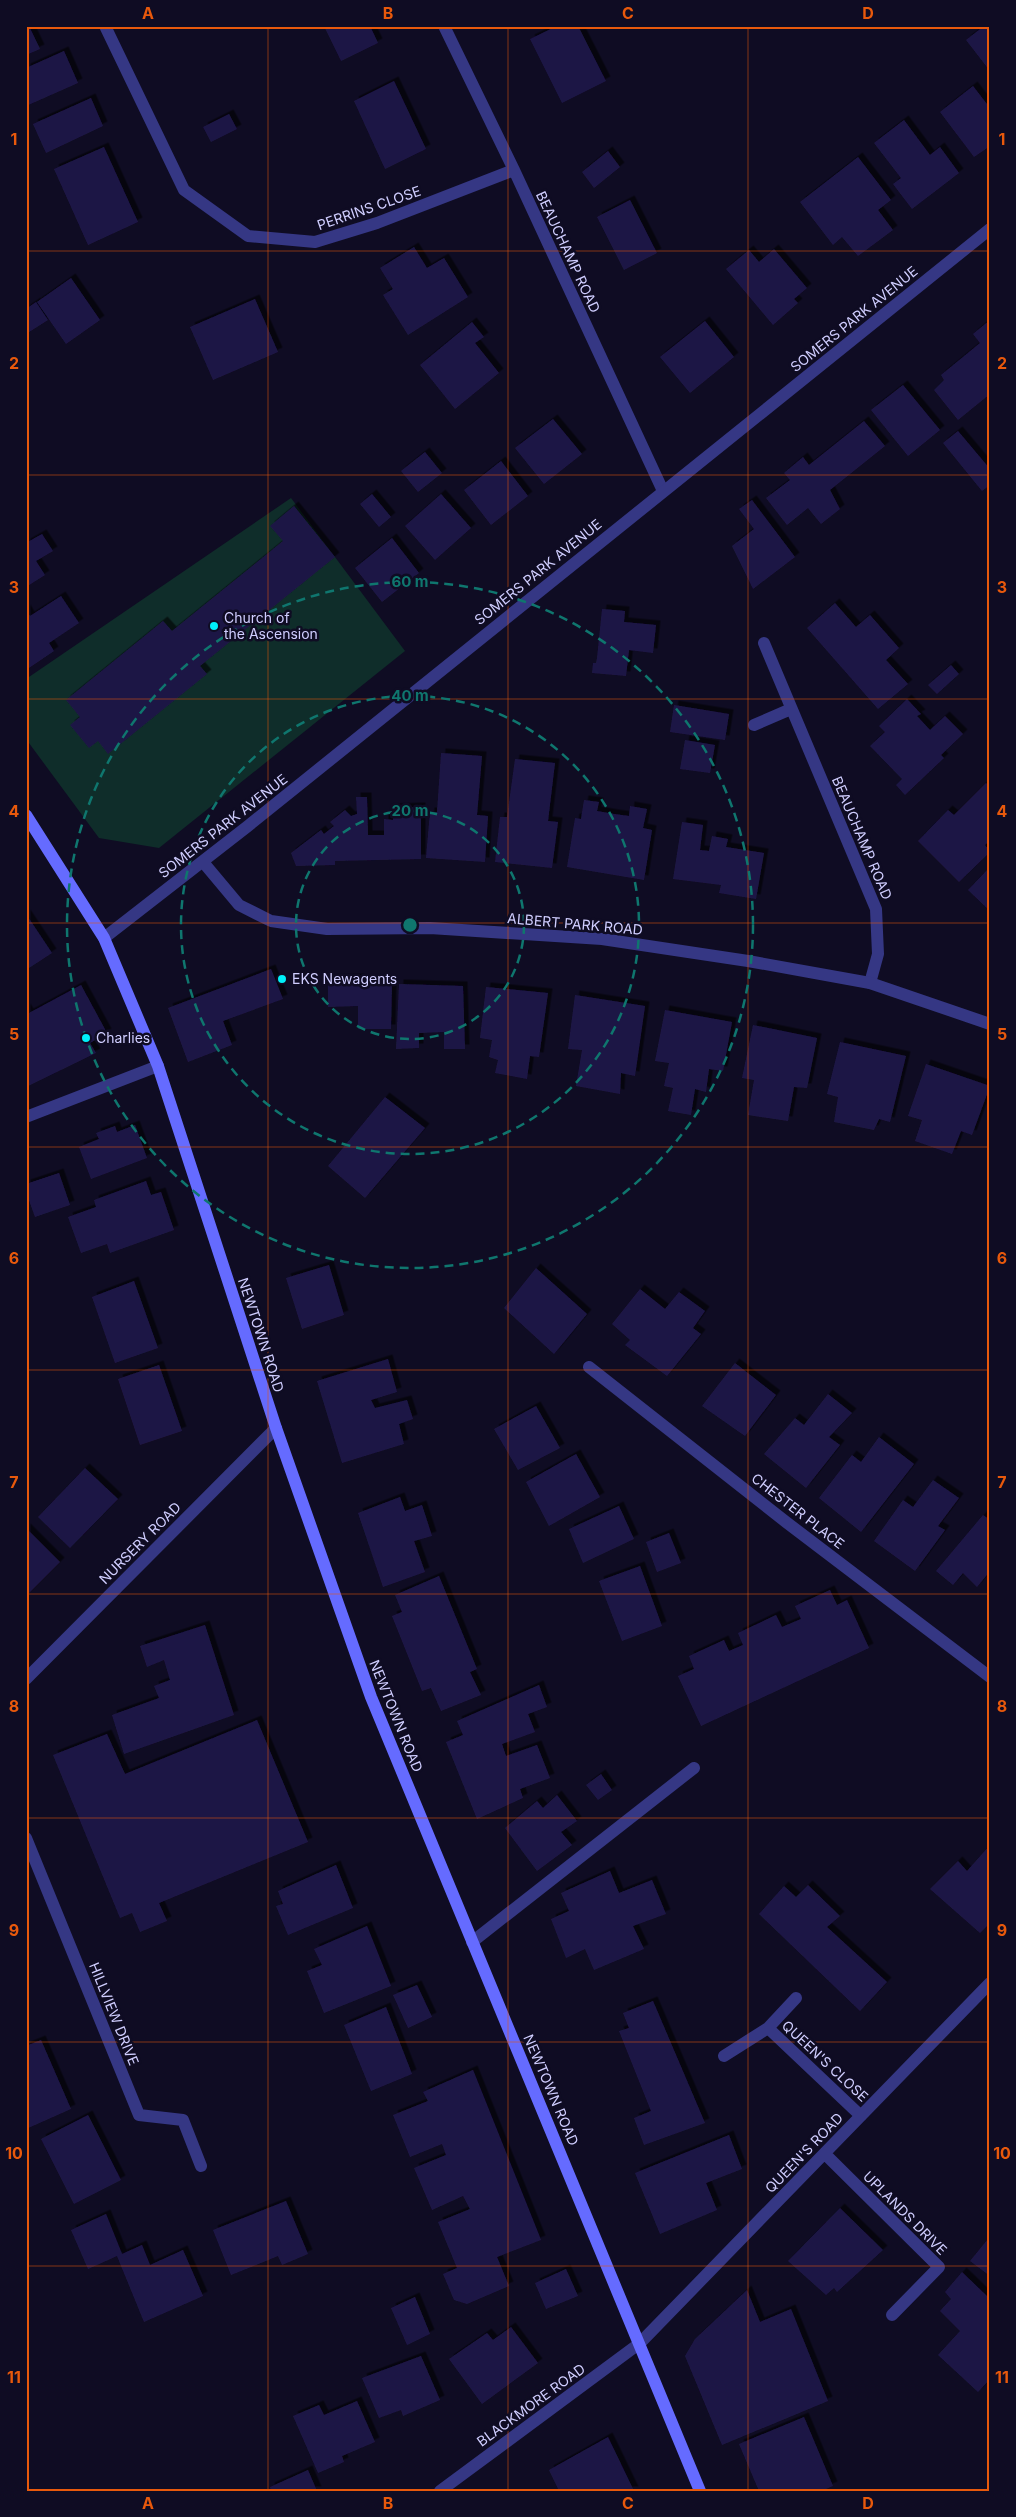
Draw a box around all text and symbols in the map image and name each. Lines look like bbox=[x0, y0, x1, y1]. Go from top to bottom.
text: A bbox=[142, 3, 154, 23]
text: B bbox=[383, 3, 393, 23]
text: C bbox=[622, 3, 634, 23]
text: D bbox=[862, 3, 874, 23]
text: 1 bbox=[11, 129, 17, 149]
text: 1 bbox=[999, 129, 1005, 149]
street label: PERRINS CLOSE bbox=[315, 182, 423, 233]
street label: BEAUCHAMP ROAD bbox=[533, 188, 604, 315]
street label: SOMERS PARK AVENUE bbox=[787, 262, 921, 375]
text: 2 bbox=[9, 353, 19, 373]
text: 2 bbox=[997, 353, 1007, 373]
street label: SOMERS PARK AVENUE bbox=[471, 515, 605, 628]
text: 60 m bbox=[391, 572, 429, 591]
text: 3 bbox=[9, 577, 19, 597]
text: 3 bbox=[997, 577, 1007, 597]
place label: Church of the Ascension bbox=[224, 609, 318, 642]
marker: Church of the Ascension bbox=[208, 620, 220, 632]
text: 40 m bbox=[391, 686, 429, 705]
street label: SOMERS PARK AVENUE bbox=[155, 770, 290, 881]
street label: BEAUCHAMP ROAD bbox=[829, 774, 896, 902]
text: 4 bbox=[9, 801, 20, 821]
text: 20 m bbox=[392, 801, 428, 820]
text: 4 bbox=[997, 801, 1008, 821]
street label: ALBERT PARK ROAD bbox=[507, 909, 644, 938]
centre of rings bbox=[401, 916, 419, 934]
place label: EKS Newagents bbox=[292, 970, 397, 987]
marker: EKS Newagents bbox=[276, 973, 288, 985]
text: 5 bbox=[9, 1024, 19, 1044]
text: 5 bbox=[997, 1024, 1007, 1044]
place label: Charlies bbox=[96, 1029, 150, 1046]
marker: Charlies bbox=[80, 1032, 92, 1044]
text: 6 bbox=[9, 1248, 19, 1268]
text: 6 bbox=[997, 1248, 1007, 1268]
street label: NEWTOWN ROAD bbox=[235, 1275, 288, 1394]
street label: CHESTER PLACE bbox=[749, 1469, 848, 1552]
text: 7 bbox=[9, 1472, 19, 1492]
text: 7 bbox=[997, 1472, 1007, 1492]
street label: NURSERY ROAD bbox=[95, 1498, 184, 1587]
street label: NEWTOWN ROAD bbox=[366, 1657, 427, 1774]
text: 8 bbox=[9, 1696, 19, 1716]
text: 8 bbox=[997, 1696, 1007, 1716]
text: 9 bbox=[9, 1920, 19, 1940]
text: 9 bbox=[997, 1920, 1007, 1940]
street label: HILLVIEW DRIVE bbox=[86, 1960, 143, 2068]
street label: QUEEN'S CLOSE bbox=[779, 2016, 872, 2105]
street label: NEWTOWN ROAD bbox=[520, 2032, 583, 2148]
street label: QUEEN'S ROAD bbox=[761, 2109, 846, 2196]
text: 10 bbox=[5, 2143, 23, 2163]
text: 10 bbox=[993, 2143, 1011, 2163]
street label: UPLANDS DRIVE bbox=[860, 2167, 951, 2258]
street label: BLACKMORE ROAD bbox=[473, 2360, 588, 2450]
text: 11 bbox=[7, 2367, 21, 2387]
text: 11 bbox=[995, 2367, 1009, 2387]
text: A bbox=[142, 2493, 154, 2513]
text: B bbox=[383, 2493, 393, 2513]
text: C bbox=[622, 2493, 634, 2513]
text: D bbox=[862, 2493, 874, 2513]

